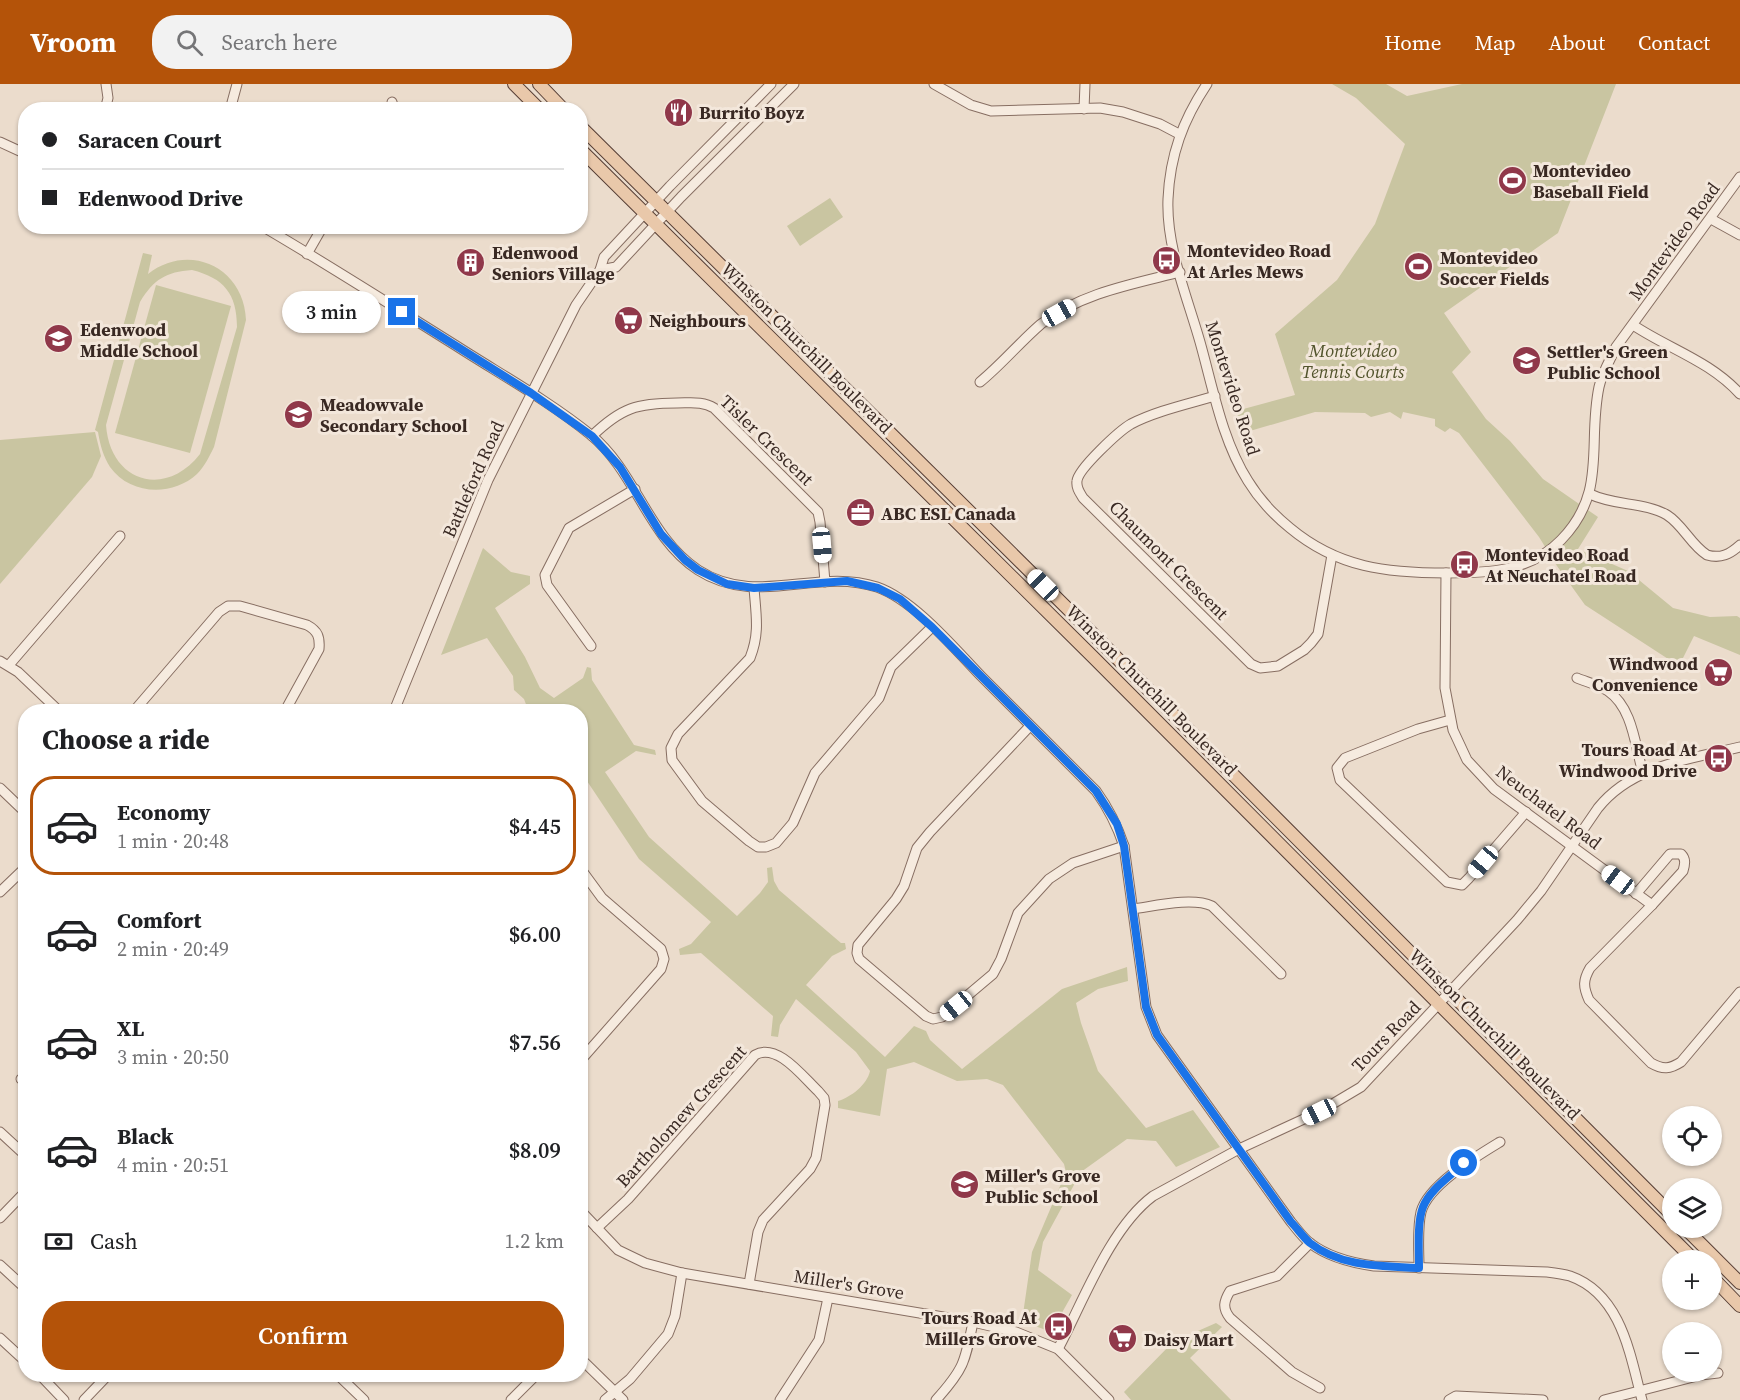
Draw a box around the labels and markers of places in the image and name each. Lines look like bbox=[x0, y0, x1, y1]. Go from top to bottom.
restaurant icon: Burrito Boyz bbox=[662, 96, 694, 128]
place label: Burrito Boyz bbox=[699, 100, 805, 125]
place label: Montevideo Baseball Field bbox=[1533, 158, 1649, 204]
sports icon: Montevideo Baseball Field bbox=[1496, 164, 1528, 196]
place label: Montevideo Road At Arles Mews bbox=[1187, 238, 1331, 284]
place label: Edenwood Seniors Village bbox=[492, 240, 615, 286]
bus stop icon: Montevideo Road At Arles Mews bbox=[1150, 244, 1182, 276]
place label: Montevideo Soccer Fields bbox=[1440, 245, 1549, 291]
building icon: Edenwood Seniors Village bbox=[455, 246, 487, 278]
sports icon: Montevideo Soccer Fields bbox=[1403, 251, 1435, 283]
supermarket icon: Neighbours bbox=[612, 304, 644, 336]
place label: Neighbours bbox=[649, 308, 746, 333]
place label: Edenwood Middle School bbox=[80, 317, 198, 363]
school or university icon: Edenwood Middle School bbox=[43, 323, 75, 355]
place label: Settler's Green Public School bbox=[1547, 339, 1668, 385]
school or university icon: Settler's Green Public School bbox=[1510, 345, 1542, 377]
place label: Meadowvale Secondary School bbox=[320, 392, 468, 438]
school or university icon: Meadowvale Secondary School bbox=[283, 398, 315, 430]
office icon: ABC ESL Canada bbox=[844, 497, 876, 529]
place label: ABC ESL Canada bbox=[881, 501, 1016, 526]
place label: Montevideo Road At Neuchatel Road bbox=[1485, 542, 1637, 588]
bus stop icon: Montevideo Road At Neuchatel Road bbox=[1448, 548, 1480, 580]
place label: Windwood Convenience bbox=[1592, 651, 1698, 697]
supermarket icon: Windwood Convenience bbox=[1703, 657, 1735, 689]
place label: Tours Road At Windwood Drive bbox=[1559, 737, 1698, 783]
bus stop icon: Tours Road At Windwood Drive bbox=[1702, 743, 1734, 775]
place label: Miller's Grove Public School bbox=[985, 1163, 1100, 1209]
school or university icon: Miller's Grove Public School bbox=[948, 1169, 980, 1201]
place label: Tours Road At Millers Grove bbox=[921, 1305, 1038, 1351]
bus stop icon: Tours Road At Millers Grove bbox=[1042, 1311, 1074, 1343]
supermarket icon: Daisy Mart bbox=[1107, 1323, 1139, 1355]
place label: Daisy Mart bbox=[1144, 1327, 1234, 1352]

